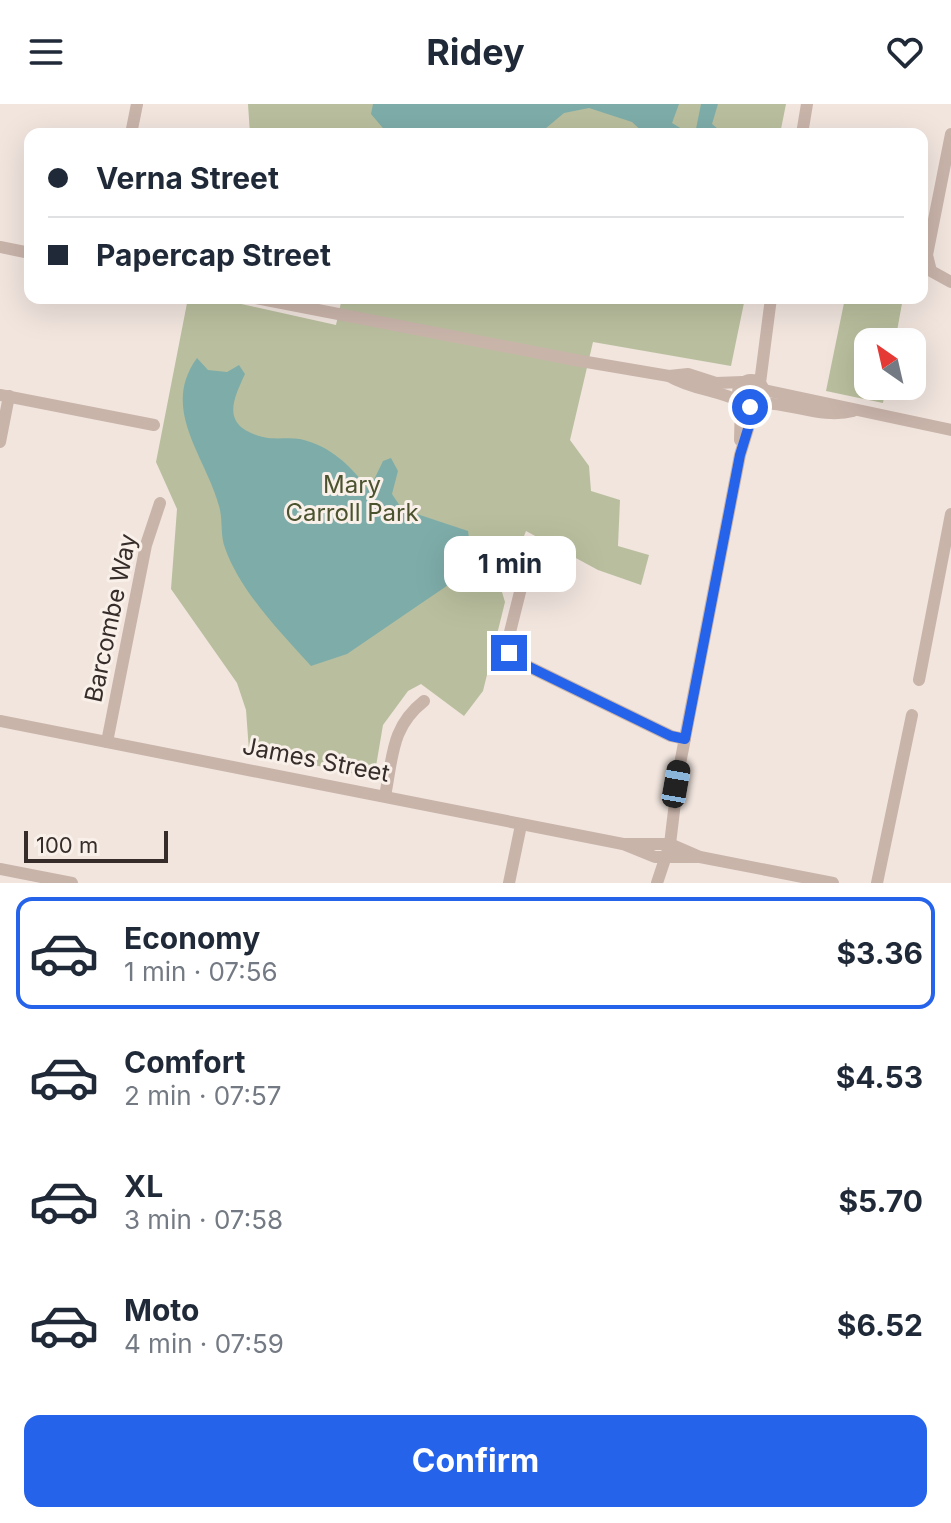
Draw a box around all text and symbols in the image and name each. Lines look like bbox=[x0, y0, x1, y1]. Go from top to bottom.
icon: menu bbox=[24, 30, 68, 74]
text: Ridey bbox=[426, 30, 525, 74]
icon: heart bbox=[883, 30, 927, 74]
text: Verna Street bbox=[96, 160, 279, 196]
text: Papercap Street bbox=[96, 237, 331, 273]
north arrow bbox=[854, 328, 926, 400]
map controls bbox=[854, 328, 926, 400]
route start bbox=[732, 389, 768, 425]
park label: Mary Carroll Park bbox=[285, 470, 419, 527]
street label: Barcombe Way bbox=[79, 531, 143, 705]
callout: 1 min bbox=[443, 537, 575, 593]
text: 1 min bbox=[478, 548, 542, 579]
route end bbox=[491, 635, 527, 671]
street label: James Street bbox=[240, 731, 392, 788]
car bbox=[660, 758, 692, 810]
scale bar bbox=[24, 827, 168, 863]
text: 100 m bbox=[36, 832, 98, 858]
icon: car bbox=[28, 917, 100, 989]
text: Economy bbox=[124, 920, 260, 956]
text: $3.36 bbox=[836, 935, 923, 971]
text: 1 min · 07:56 bbox=[124, 956, 278, 987]
icon: car bbox=[28, 1041, 100, 1113]
text: Comfort bbox=[124, 1044, 245, 1080]
text: $4.53 bbox=[836, 1059, 923, 1095]
text: 2 min · 07:57 bbox=[124, 1080, 281, 1111]
icon: car bbox=[28, 1165, 100, 1237]
text: XL bbox=[124, 1168, 163, 1204]
text: $5.70 bbox=[838, 1183, 923, 1219]
text: 3 min · 07:58 bbox=[124, 1204, 283, 1235]
icon: car bbox=[28, 1289, 100, 1361]
text: Moto bbox=[124, 1292, 199, 1328]
text: $6.52 bbox=[837, 1307, 923, 1343]
text: 4 min · 07:59 bbox=[124, 1328, 284, 1359]
button: Confirm bbox=[24, 1415, 927, 1507]

